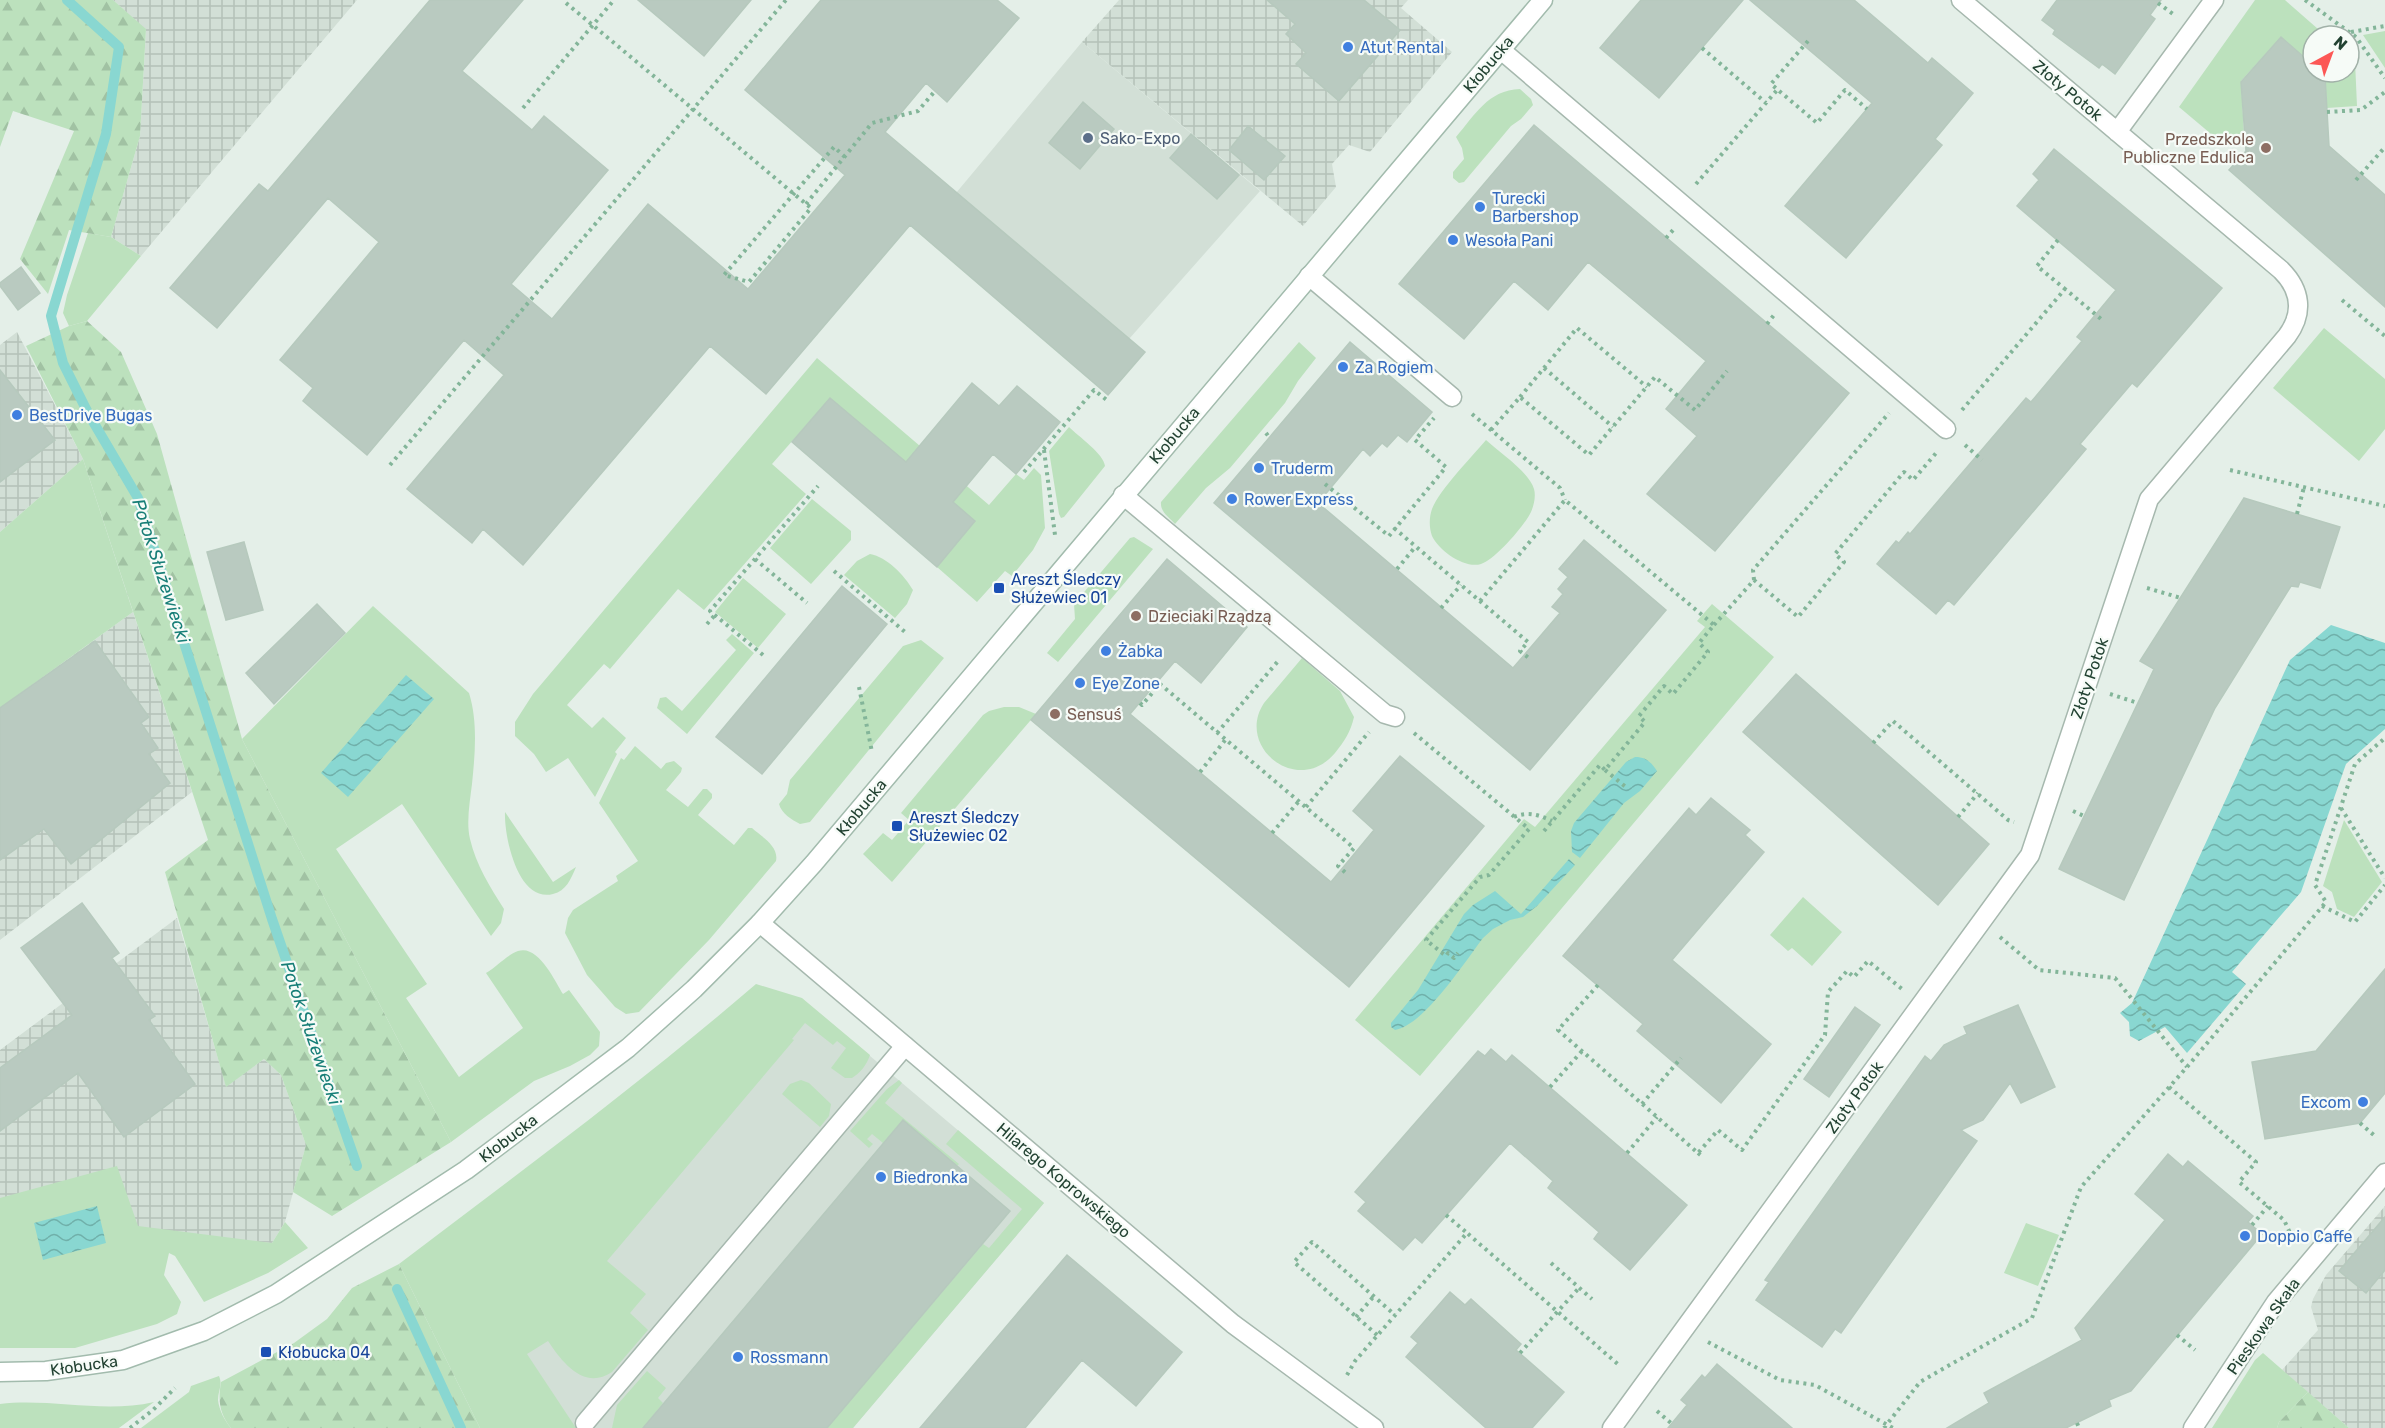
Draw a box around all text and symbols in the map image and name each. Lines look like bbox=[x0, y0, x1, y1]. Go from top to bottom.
north arrow bbox=[2301, 24, 2361, 84]
street label: Kłobucka bbox=[1459, 32, 1518, 97]
text: N bbox=[2330, 32, 2351, 54]
place label: Atut Rental bbox=[1360, 38, 1444, 57]
marker: Atut Rental bbox=[1341, 40, 1355, 54]
street label: Złoty Potok bbox=[2029, 56, 2107, 125]
place label: Sako-Expo bbox=[1100, 129, 1181, 148]
place label: Przedszkole Publiczne Edulica bbox=[2123, 130, 2254, 167]
marker: Sako-Expo bbox=[1081, 131, 1095, 145]
marker: Przedszkole Publiczne Edulica bbox=[2259, 141, 2273, 155]
place label: Turecki Barbershop bbox=[1492, 189, 1579, 226]
marker: Turecki Barbershop bbox=[1473, 200, 1487, 214]
place label: Wesoła Pani bbox=[1465, 231, 1553, 250]
marker: Wesoła Pani bbox=[1446, 233, 1460, 247]
place label: Za Rogiem bbox=[1355, 358, 1434, 377]
marker: Za Rogiem bbox=[1336, 360, 1350, 374]
street label: Kłobucka bbox=[1145, 403, 1204, 468]
place label: BestDrive Bugas bbox=[29, 406, 152, 425]
marker: BestDrive Bugas bbox=[10, 408, 24, 422]
place label: Truderm bbox=[1271, 459, 1333, 478]
marker: Truderm bbox=[1252, 461, 1266, 475]
place label: Rower Express bbox=[1244, 490, 1354, 509]
marker: Rower Express bbox=[1225, 492, 1239, 506]
water label: Potok Służewiecki bbox=[127, 496, 195, 647]
place label: Areszt Śledczy Służewiec 01 bbox=[1011, 569, 1121, 607]
marker: Areszt Śledczy Służewiec 01 bbox=[992, 581, 1006, 595]
place label: Dzieciaki Rządzą bbox=[1148, 607, 1272, 626]
marker: Dzieciaki Rządzą bbox=[1129, 609, 1143, 623]
street label: Złoty Potok bbox=[2067, 634, 2112, 721]
place label: Żabka bbox=[1118, 642, 1163, 661]
marker: Żabka bbox=[1099, 644, 1113, 658]
place label: Eye Zone bbox=[1092, 674, 1160, 693]
marker: Eye Zone bbox=[1073, 676, 1087, 690]
place label: Sensuś bbox=[1067, 705, 1122, 724]
marker: Sensuś bbox=[1048, 707, 1062, 721]
street label: Kłobucka bbox=[832, 775, 891, 840]
place label: Areszt Śledczy Służewiec 02 bbox=[909, 807, 1019, 845]
marker: Areszt Śledczy Służewiec 02 bbox=[890, 819, 904, 833]
water label: Potok Służewiecki bbox=[276, 958, 346, 1108]
street label: Złoty Potok bbox=[1822, 1057, 1887, 1137]
place label: Excom bbox=[2301, 1093, 2351, 1112]
marker: Excom bbox=[2356, 1095, 2370, 1109]
street label: Kłobucka bbox=[475, 1110, 541, 1166]
street label: Hilarego Koprowskiego bbox=[993, 1119, 1134, 1242]
place label: Biedronka bbox=[893, 1168, 968, 1187]
marker: Biedronka bbox=[874, 1170, 888, 1184]
place label: Doppio Caffe bbox=[2257, 1227, 2353, 1246]
marker: Doppio Caffe bbox=[2238, 1229, 2252, 1243]
street label: Pieskowa Skała bbox=[2223, 1274, 2304, 1378]
place label: Kłobucka 04 bbox=[278, 1343, 370, 1362]
marker: Kłobucka 04 bbox=[259, 1345, 273, 1359]
place label: Rossmann bbox=[750, 1348, 828, 1367]
marker: Rossmann bbox=[731, 1350, 745, 1364]
street label: Kłobucka bbox=[49, 1351, 119, 1380]

